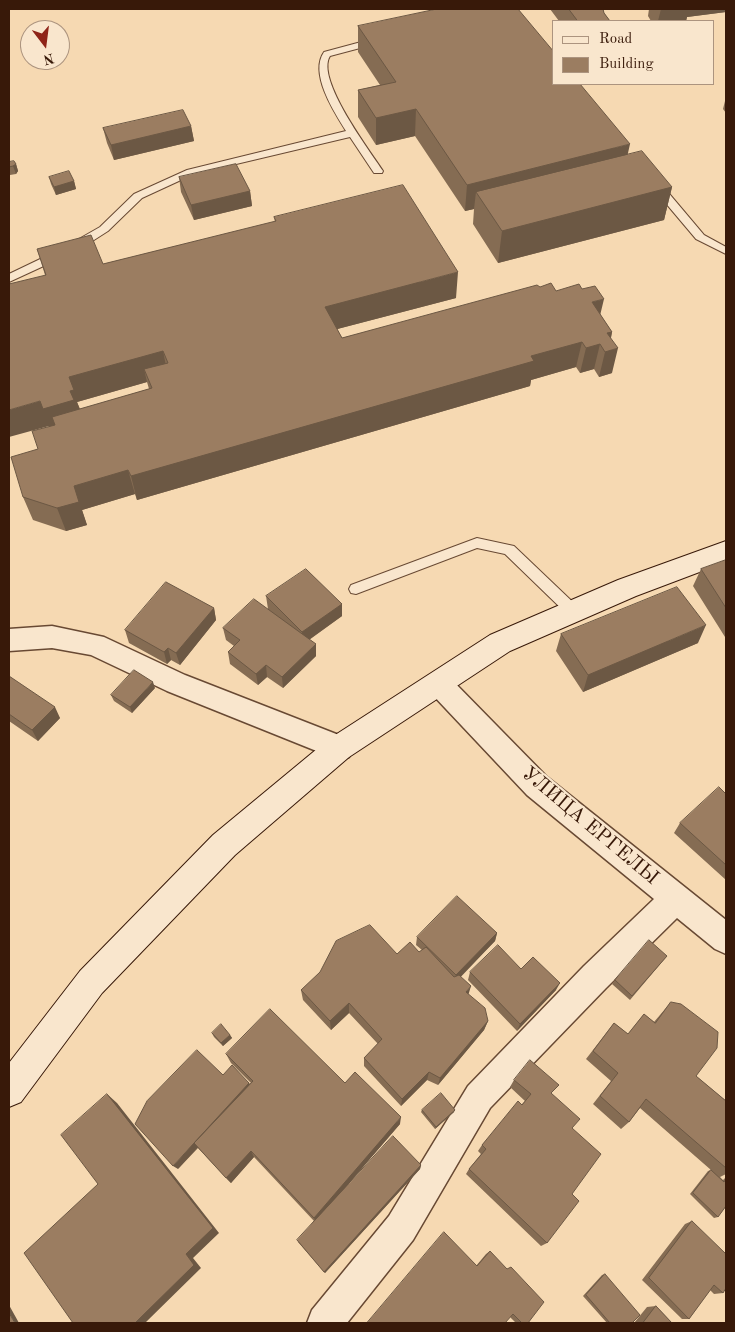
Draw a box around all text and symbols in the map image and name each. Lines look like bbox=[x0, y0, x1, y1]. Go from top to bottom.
north arrow bbox=[20, 20, 70, 70]
legend bbox=[552, 20, 715, 85]
text: Road bbox=[599, 32, 632, 47]
text: N bbox=[42, 50, 56, 67]
text: Building bbox=[599, 57, 654, 72]
street label: УЛИЦА ЕРГЕЛЫ bbox=[517, 762, 663, 890]

